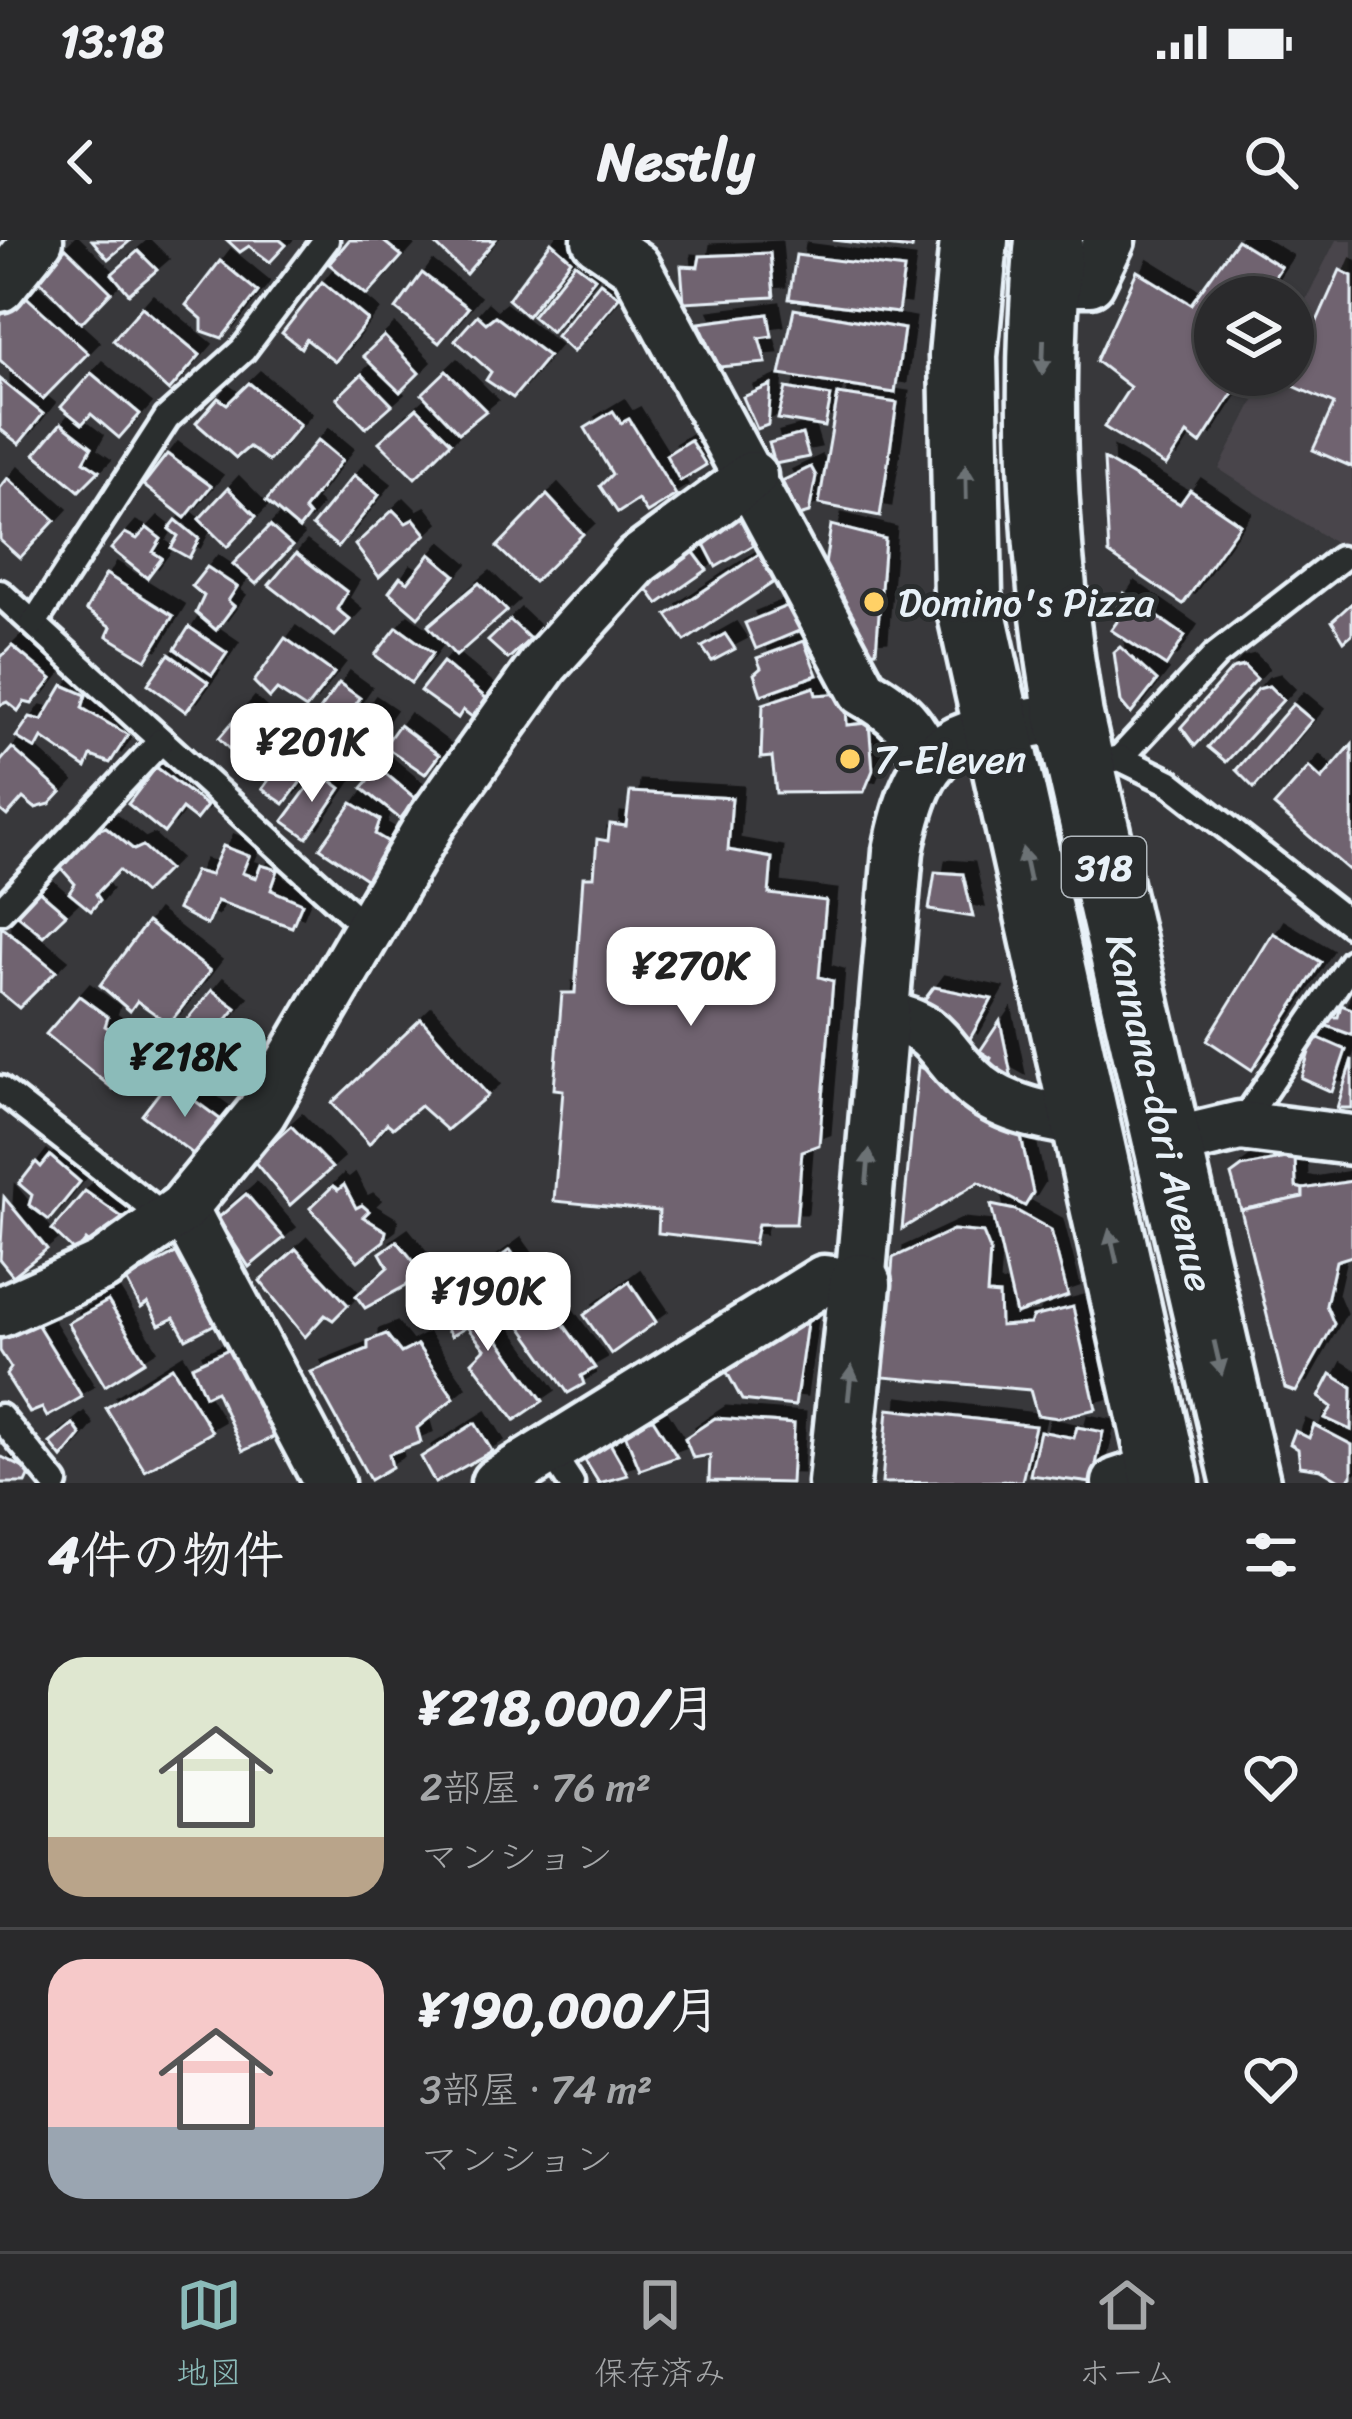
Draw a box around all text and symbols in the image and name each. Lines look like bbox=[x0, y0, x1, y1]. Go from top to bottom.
text: 13:18 bbox=[60, 2, 164, 82]
text: Nestly bbox=[597, 114, 755, 210]
icon: back bbox=[48, 129, 114, 195]
icon: search bbox=[1238, 129, 1304, 195]
map controls bbox=[1194, 276, 1314, 396]
button: layers bbox=[1194, 276, 1314, 396]
one-way arrow bbox=[1033, 339, 1052, 377]
one-way arrow bbox=[956, 462, 975, 500]
place label: Domino's Pizza bbox=[898, 568, 1154, 637]
marker: Domino's Pizza bbox=[861, 589, 887, 615]
pin: ¥201K bbox=[228, 703, 396, 805]
text: ¥201K bbox=[257, 707, 367, 776]
place label: 7-Eleven bbox=[874, 725, 1027, 794]
marker: 7-Eleven bbox=[837, 746, 863, 772]
road number: 318 bbox=[1062, 837, 1146, 897]
one-way arrow bbox=[1016, 846, 1035, 884]
pin: ¥270K bbox=[607, 927, 775, 1029]
street label: Kannana-dori Avenue bbox=[1085, 927, 1235, 1299]
text: ¥270K bbox=[634, 931, 748, 1000]
pin: ¥218K bbox=[101, 1018, 269, 1120]
text: ¥218K bbox=[131, 1022, 239, 1091]
one-way arrow bbox=[859, 1148, 878, 1185]
one-way arrow bbox=[1102, 1226, 1121, 1264]
pin: ¥190K bbox=[404, 1252, 572, 1354]
text: ¥190K bbox=[433, 1256, 543, 1325]
one-way arrow bbox=[1209, 1339, 1228, 1377]
one-way arrow bbox=[840, 1364, 859, 1401]
text: 4件の物件 bbox=[48, 1510, 284, 1600]
icon: filters bbox=[1238, 1522, 1304, 1588]
text: ¥218,000/月 bbox=[420, 1663, 717, 1753]
icon: home bbox=[144, 1705, 288, 1849]
icon: heart bbox=[1238, 1744, 1304, 1810]
text: 2部屋 · 76 m² bbox=[420, 1753, 651, 1822]
text: マンション bbox=[420, 1822, 613, 1891]
text: ¥190,000/月 bbox=[420, 1965, 720, 2055]
icon: home bbox=[144, 2007, 288, 2151]
icon: heart bbox=[1238, 2046, 1304, 2112]
text: 3部屋 · 74 m² bbox=[420, 2055, 652, 2124]
text: マンション bbox=[420, 2124, 613, 2193]
tab: 地図 bbox=[176, 2272, 242, 2402]
tab: 保存済み bbox=[594, 2272, 726, 2402]
tab: ホーム bbox=[1078, 2272, 1176, 2402]

